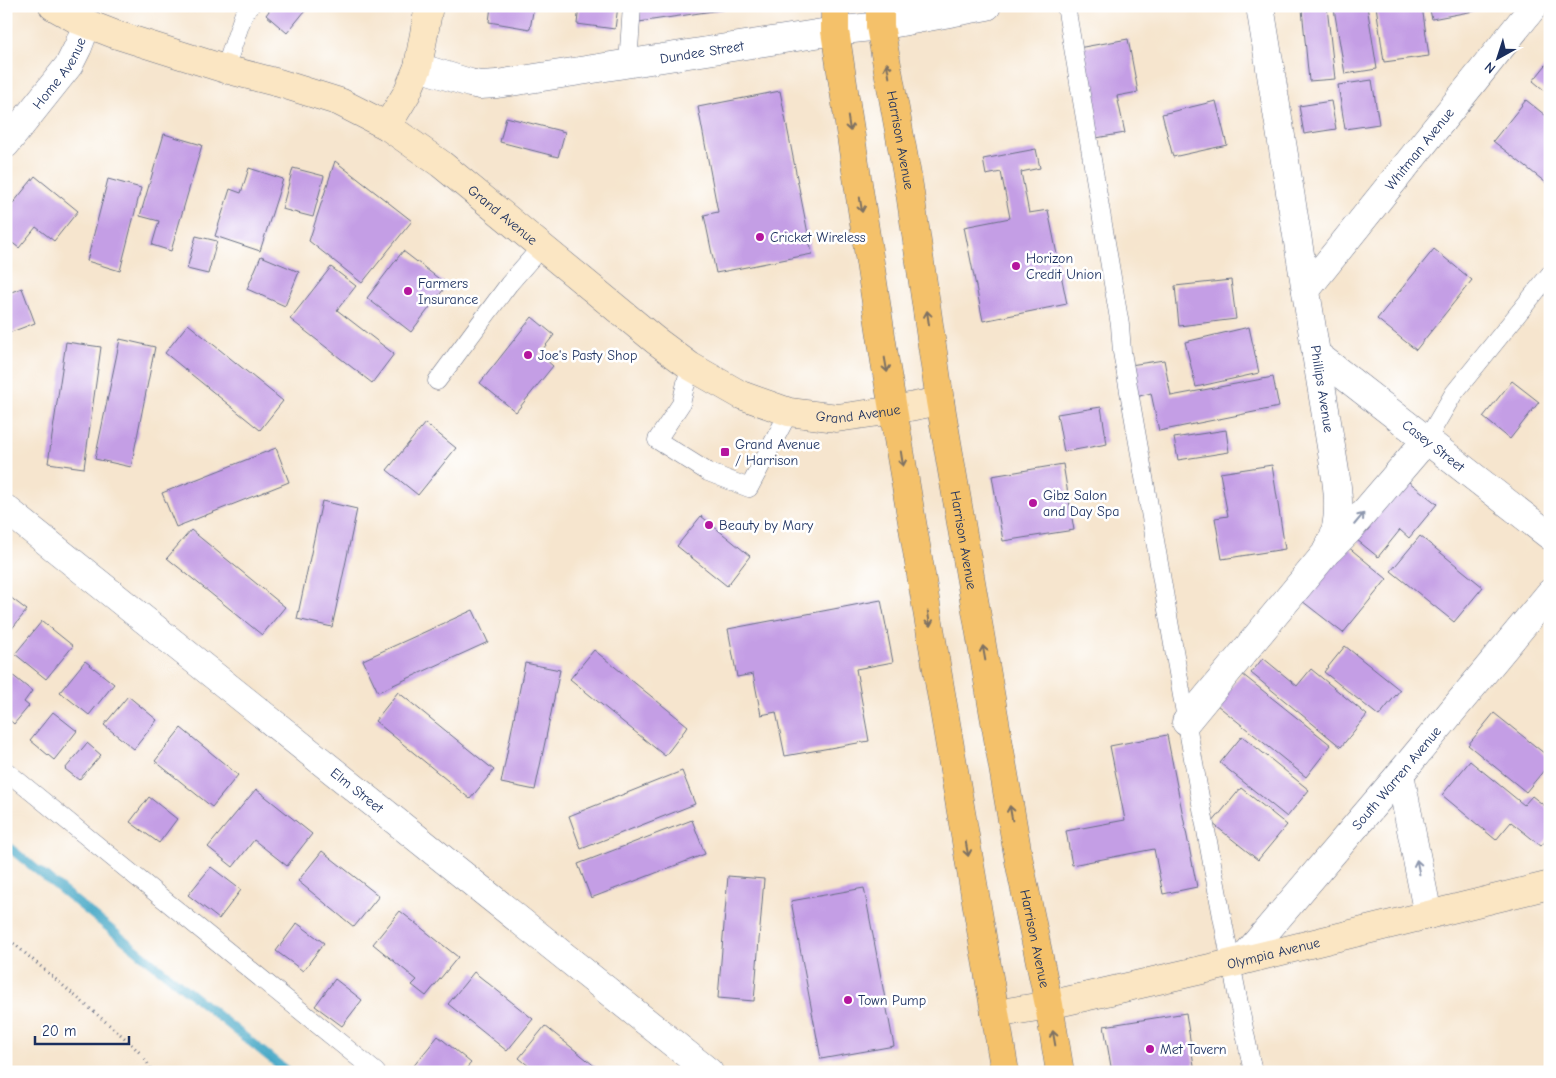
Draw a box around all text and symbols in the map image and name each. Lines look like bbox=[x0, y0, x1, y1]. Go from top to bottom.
north arrow bbox=[1474, 32, 1524, 82]
street label: Home Avenue bbox=[29, 35, 89, 112]
street label: Dundee Street bbox=[659, 37, 746, 67]
text: N bbox=[1481, 58, 1499, 77]
one-way arrow bbox=[883, 62, 892, 78]
street label: Harrison Avenue bbox=[883, 89, 918, 191]
street label: Whitman Avenue bbox=[1381, 104, 1457, 193]
one-way arrow bbox=[844, 116, 854, 132]
street label: Grand Avenue bbox=[464, 181, 541, 248]
one-way arrow bbox=[857, 197, 867, 213]
place label: Cricket Wireless bbox=[770, 229, 866, 246]
marker: Cricket Wireless bbox=[754, 231, 766, 243]
place label: Horizon Credit Union bbox=[1026, 250, 1102, 283]
marker: Horizon Credit Union bbox=[1010, 260, 1022, 272]
place label: Farmers Insurance bbox=[418, 275, 478, 308]
marker: Farmers Insurance bbox=[402, 285, 414, 297]
one-way arrow bbox=[923, 311, 933, 327]
street label: Phillips Avenue bbox=[1307, 344, 1337, 434]
place label: Joe's Pasty Shop bbox=[538, 347, 637, 364]
marker: Joe's Pasty Shop bbox=[522, 349, 534, 361]
one-way arrow bbox=[882, 357, 892, 373]
street label: Grand Avenue bbox=[815, 400, 902, 427]
street label: Casey Street bbox=[1399, 416, 1469, 476]
place label: Grand Avenue / Harrison bbox=[735, 436, 820, 469]
marker: Grand Avenue / Harrison bbox=[719, 446, 731, 458]
one-way arrow bbox=[897, 450, 907, 466]
place label: Gibz Salon and Day Spa bbox=[1043, 487, 1119, 520]
street label: Harrison Avenue bbox=[947, 489, 981, 591]
marker: Gibz Salon and Day Spa bbox=[1027, 497, 1039, 509]
one-way arrow bbox=[1354, 512, 1365, 525]
place label: Beauty by Mary bbox=[719, 517, 814, 534]
marker: Beauty by Mary bbox=[703, 519, 715, 531]
one-way arrow bbox=[924, 610, 934, 626]
one-way arrow bbox=[978, 645, 988, 661]
street label: South Warren Avenue bbox=[1348, 723, 1445, 833]
street label: Elm Street bbox=[327, 764, 388, 817]
one-way arrow bbox=[1006, 805, 1016, 821]
one-way arrow bbox=[962, 841, 972, 857]
one-way arrow bbox=[1413, 859, 1423, 875]
street label: Harrison Avenue bbox=[1017, 888, 1054, 989]
street label: Olympia Avenue bbox=[1225, 933, 1322, 972]
place label: Town Pump bbox=[858, 992, 926, 1009]
marker: Town Pump bbox=[842, 994, 854, 1006]
scale bar bbox=[35, 1013, 129, 1045]
text: 20 m bbox=[42, 1022, 76, 1040]
one-way arrow bbox=[1049, 1031, 1059, 1047]
place label: Met Tavern bbox=[1160, 1041, 1227, 1058]
marker: Met Tavern bbox=[1144, 1043, 1156, 1055]

